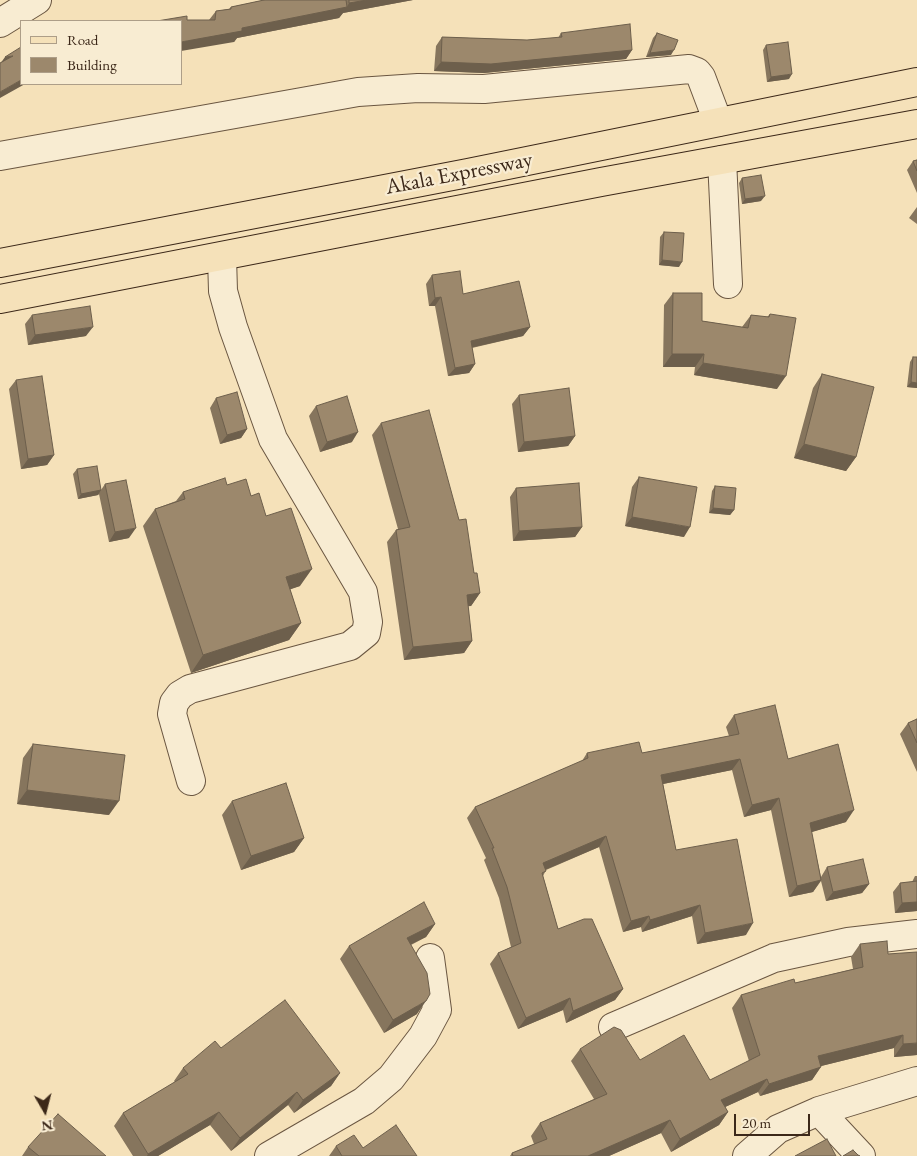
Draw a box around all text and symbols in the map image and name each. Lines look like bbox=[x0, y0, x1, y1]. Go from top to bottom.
legend bbox=[20, 20, 182, 85]
text: Road bbox=[67, 30, 98, 49]
text: Building bbox=[67, 55, 117, 74]
street label: Akala Expressway bbox=[383, 147, 535, 201]
north arrow bbox=[20, 1086, 70, 1136]
scale bar bbox=[737, 1104, 813, 1136]
text: 20 m bbox=[742, 1113, 771, 1132]
text: N bbox=[40, 1116, 54, 1136]

